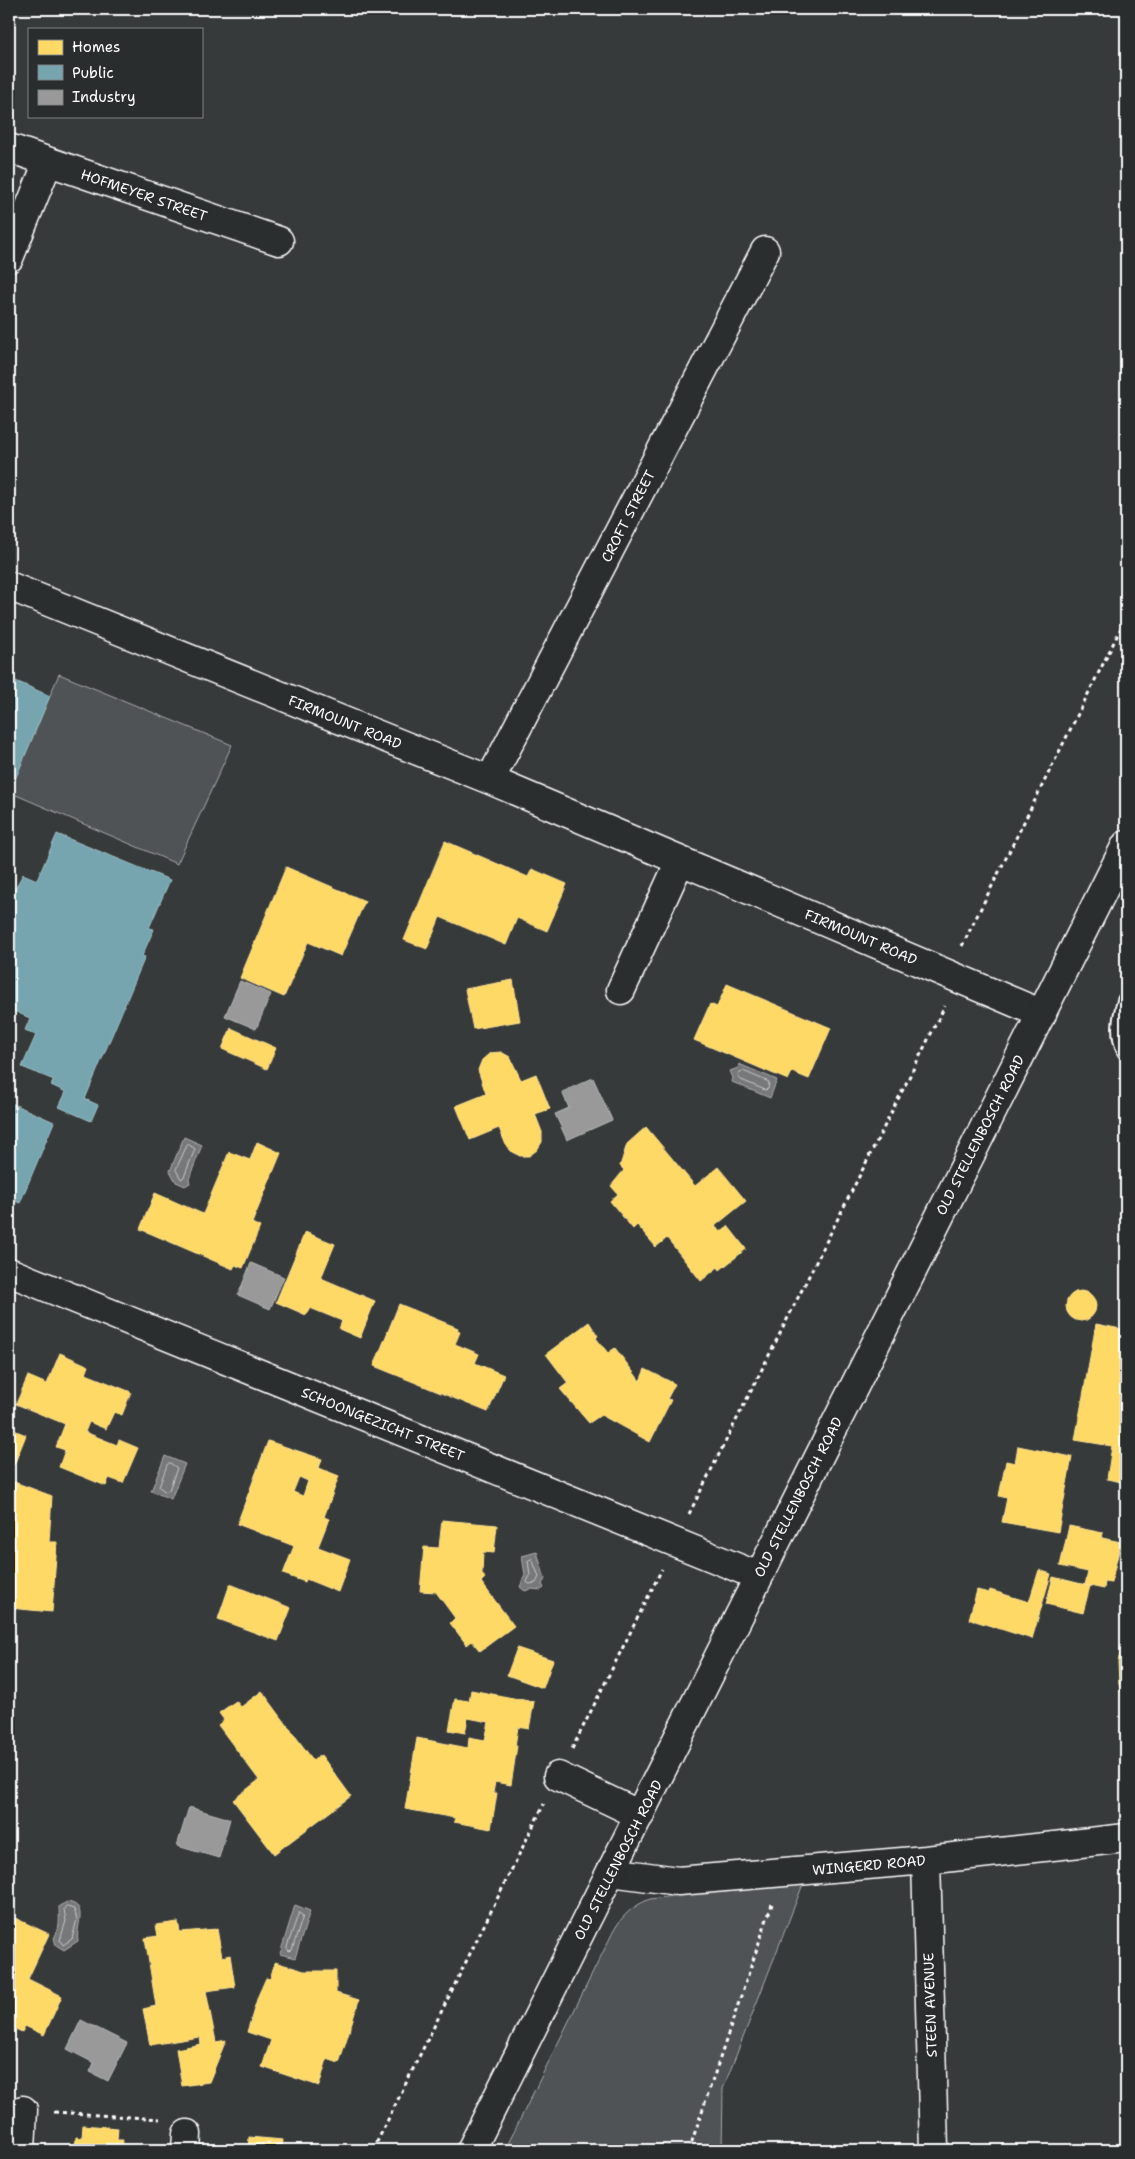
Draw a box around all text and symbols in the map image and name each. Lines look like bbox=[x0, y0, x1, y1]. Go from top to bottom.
legend bbox=[28, 28, 202, 118]
text: Homes bbox=[72, 37, 120, 57]
text: Public bbox=[72, 63, 114, 83]
text: Industry bbox=[72, 87, 136, 107]
street label: HOFMEYER STREET bbox=[78, 165, 210, 225]
street label: CROFT STREET bbox=[597, 467, 659, 565]
street label: FIRMOUNT ROAD bbox=[286, 691, 404, 753]
street label: FIRMOUNT ROAD bbox=[802, 905, 920, 969]
street label: OLD STELLENBOSCH ROAD bbox=[932, 1052, 1028, 1218]
street label: SCHOONGEZICHT STREET bbox=[299, 1383, 468, 1465]
street label: OLD STELLENBOSCH ROAD bbox=[750, 1414, 846, 1580]
street label: OLD STELLENBOSCH ROAD bbox=[570, 1777, 666, 1943]
street label: WINGERD ROAD bbox=[812, 1851, 926, 1879]
street label: STEEN AVENUE bbox=[919, 1952, 941, 2058]

